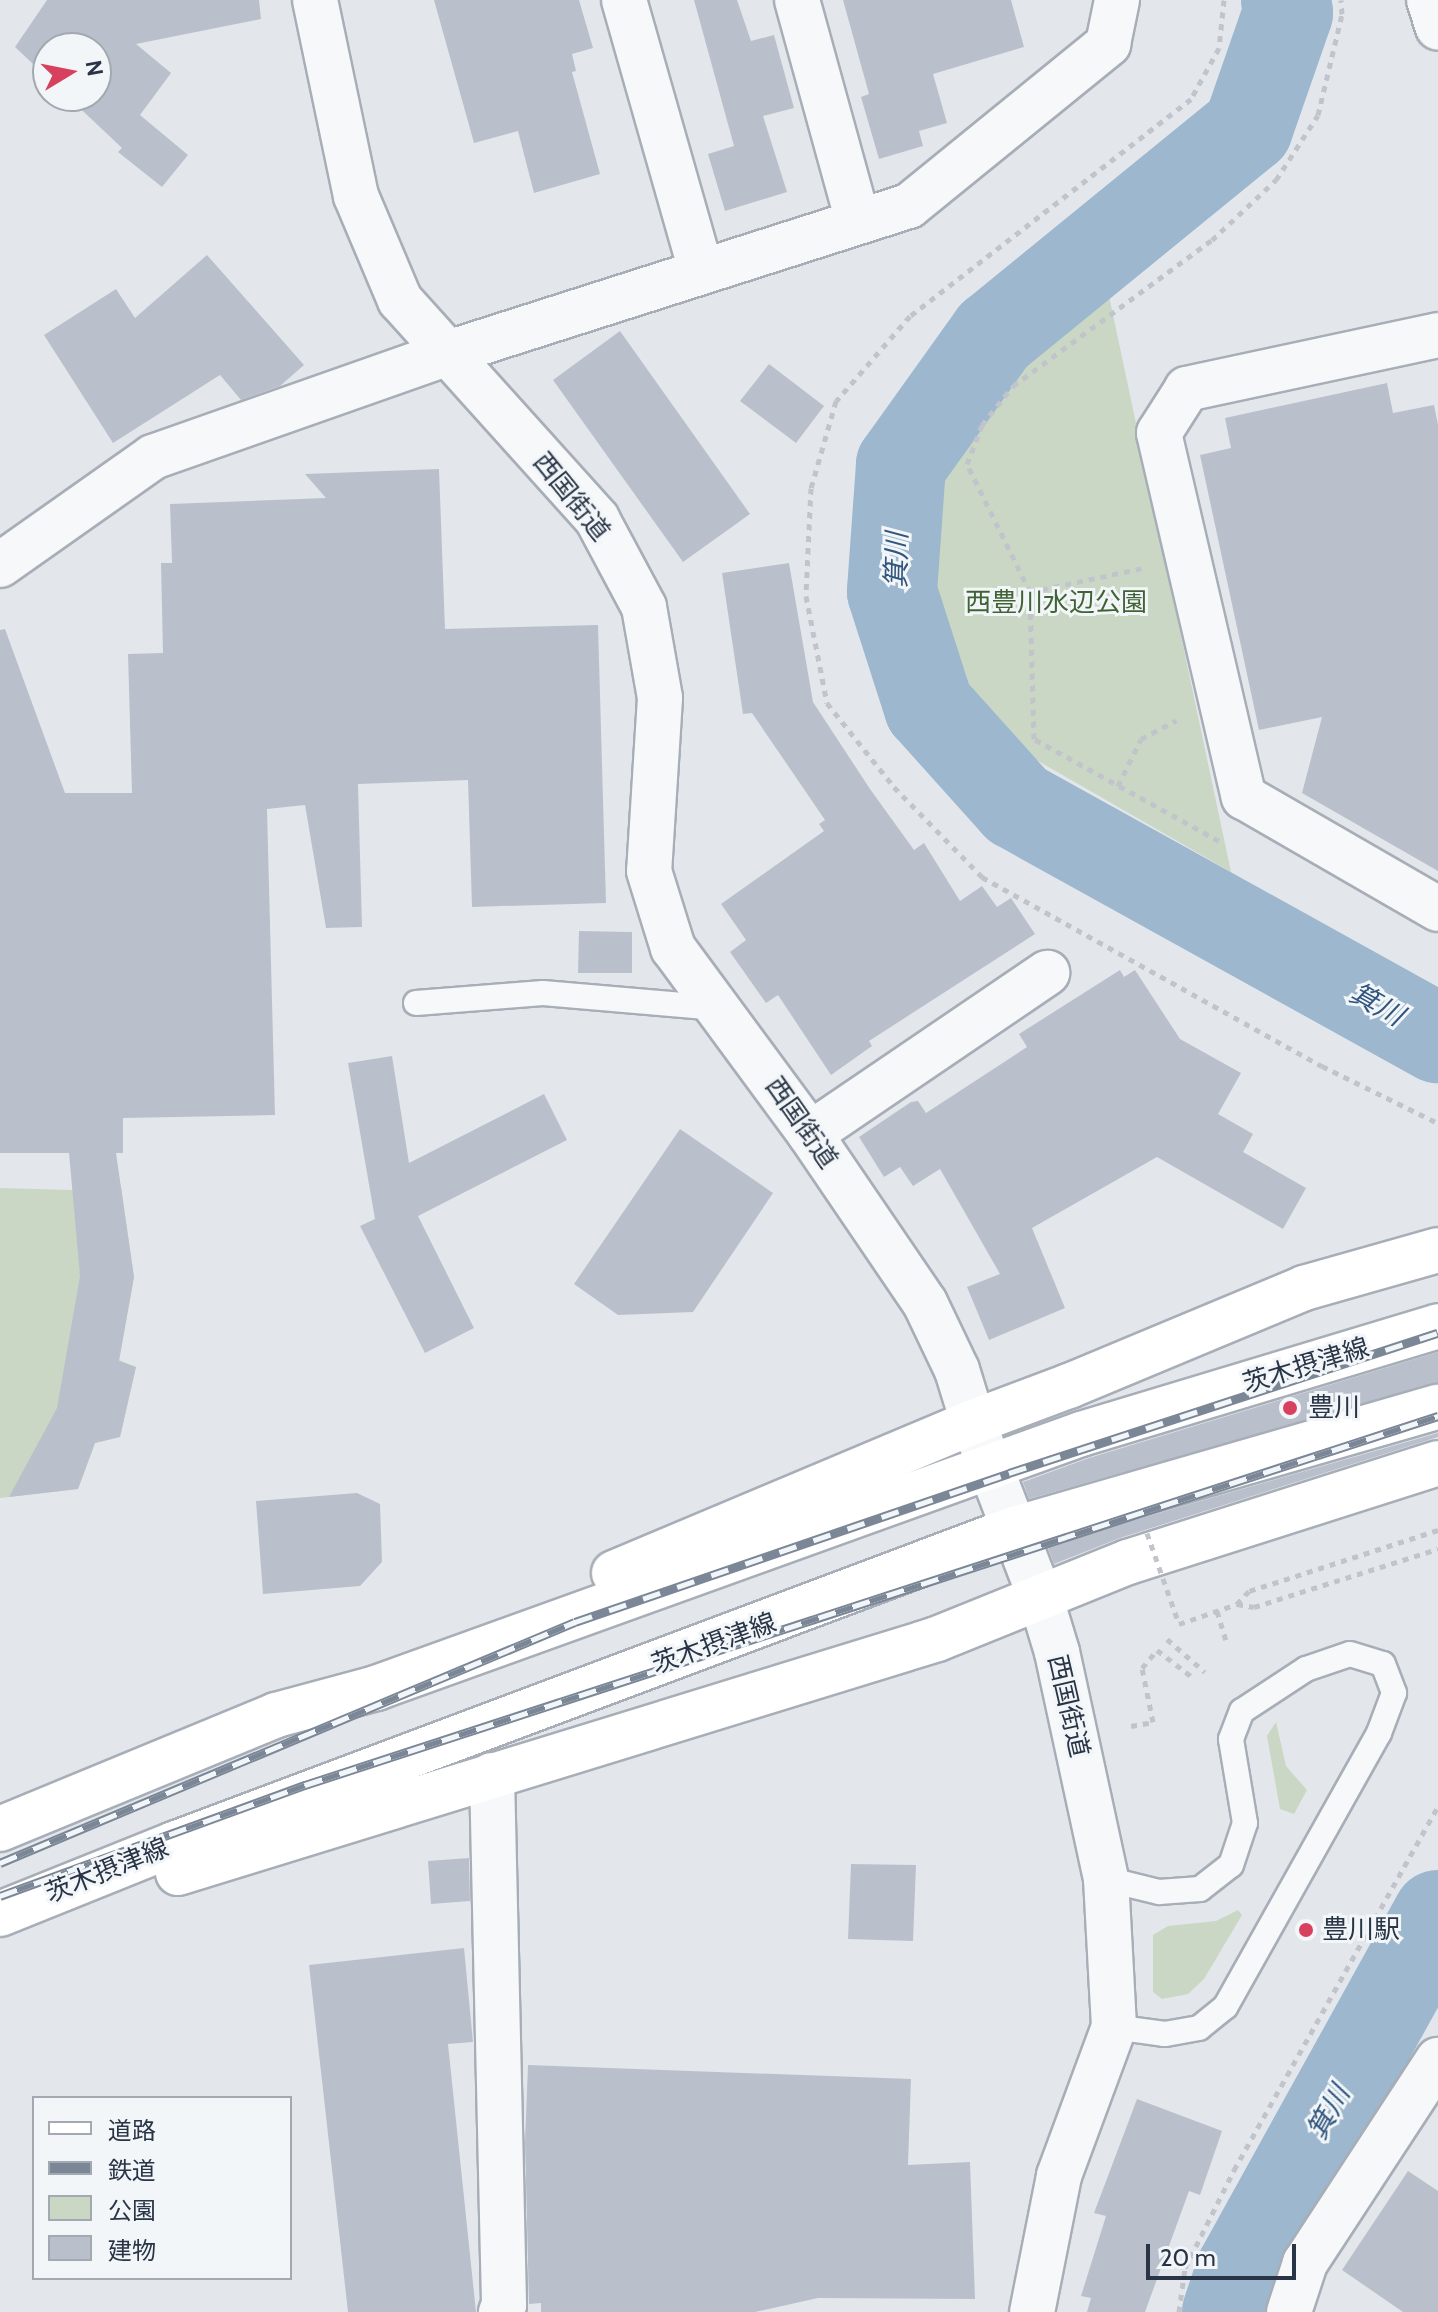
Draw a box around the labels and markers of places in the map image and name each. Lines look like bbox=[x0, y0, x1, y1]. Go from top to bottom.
place label: 豊川 bbox=[1308, 1392, 1360, 1424]
marker: 豊川 bbox=[1279, 1397, 1301, 1419]
place label: 豊川駅 bbox=[1322, 1914, 1400, 1946]
marker: 豊川駅 bbox=[1297, 1921, 1315, 1939]

